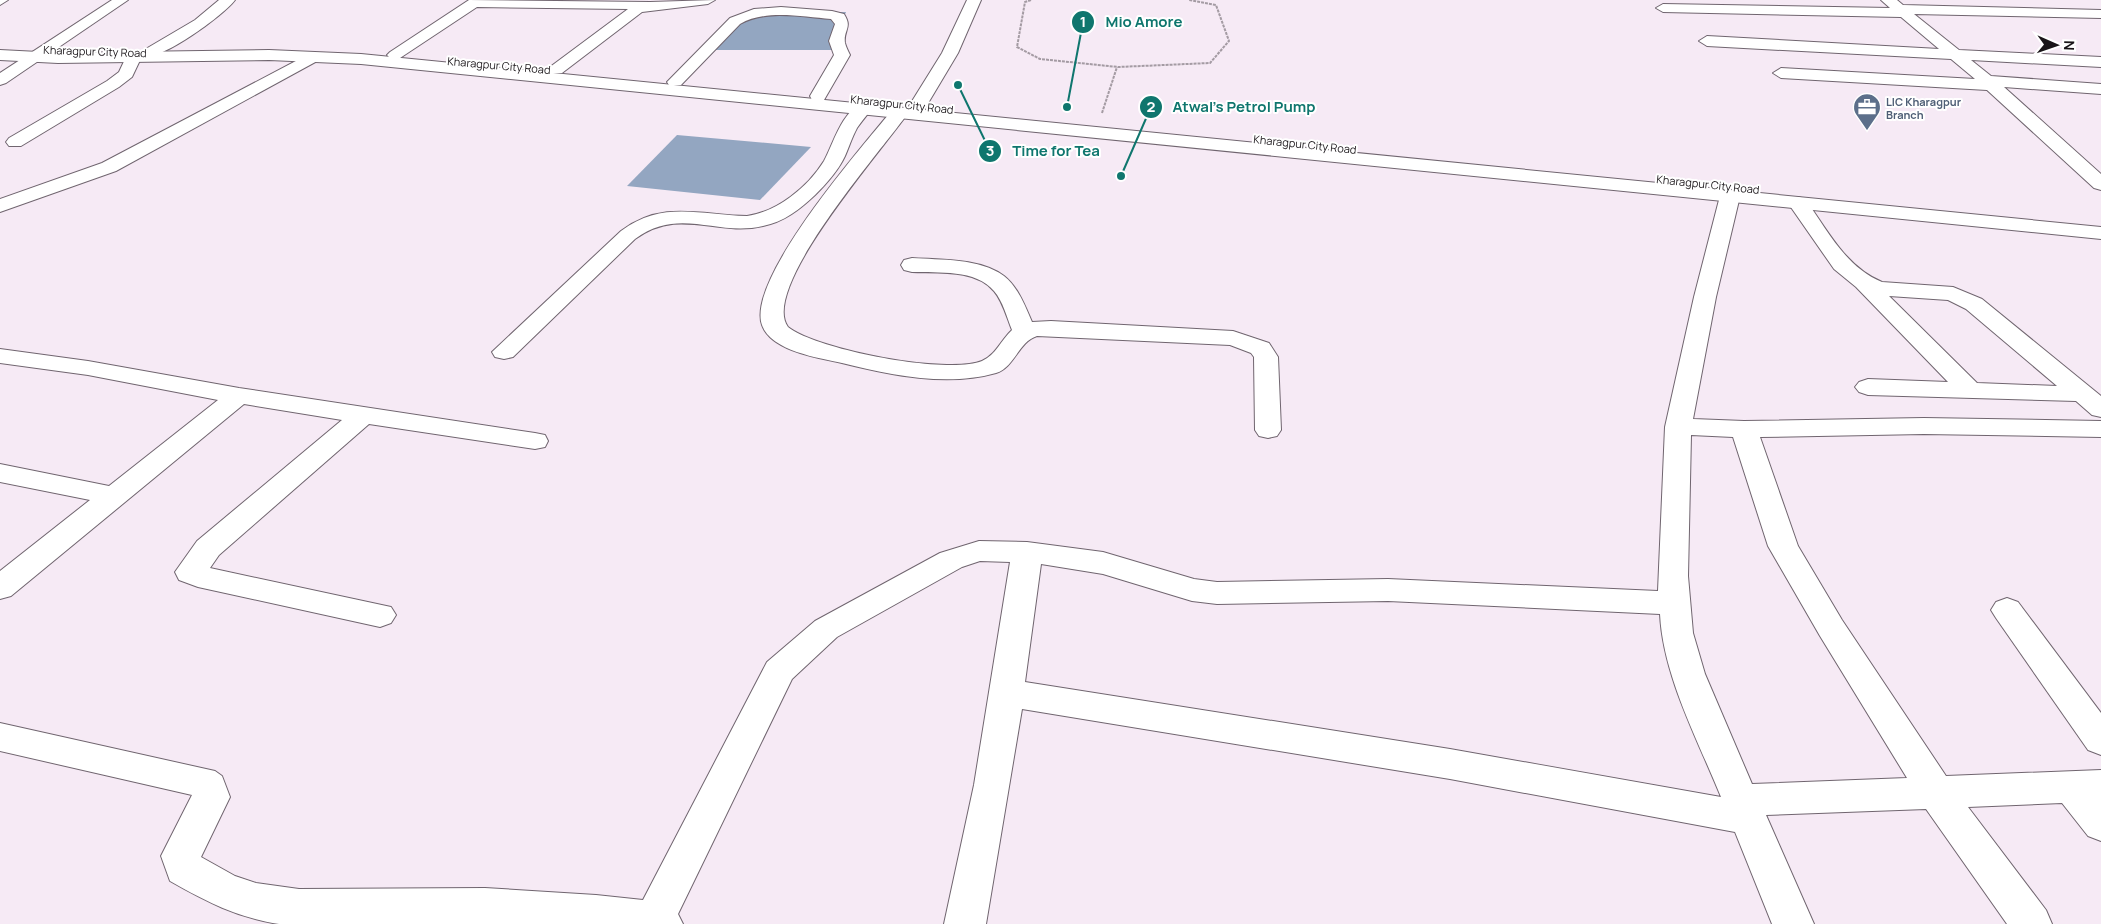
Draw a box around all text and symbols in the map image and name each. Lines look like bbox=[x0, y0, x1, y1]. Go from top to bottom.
callout: Mio Amore bbox=[1071, 7, 1193, 37]
text: 1 bbox=[1080, 11, 1086, 32]
text: Mio Amore bbox=[1106, 11, 1182, 32]
north arrow bbox=[2031, 20, 2081, 70]
text: N bbox=[2060, 40, 2079, 51]
street label: Kharagpur City Road bbox=[43, 42, 147, 60]
street label: Kharagpur City Road bbox=[447, 53, 551, 77]
street label: Kharagpur City Road bbox=[850, 91, 954, 117]
callout: Atwal's Petrol Pump bbox=[1138, 92, 1326, 122]
office icon: LIC Kharagpur Branch bbox=[1852, 92, 1882, 131]
place label: LIC Kharagpur Branch bbox=[1886, 94, 1962, 122]
text: 2 bbox=[1147, 96, 1156, 117]
text: Atwal's Petrol Pump bbox=[1172, 96, 1316, 117]
street label: Kharagpur City Road bbox=[1253, 131, 1357, 157]
callout: Time for Tea bbox=[977, 136, 1110, 166]
text: 3 bbox=[986, 140, 994, 161]
text: Time for Tea bbox=[1012, 140, 1100, 161]
street label: Kharagpur City Road bbox=[1656, 171, 1760, 197]

